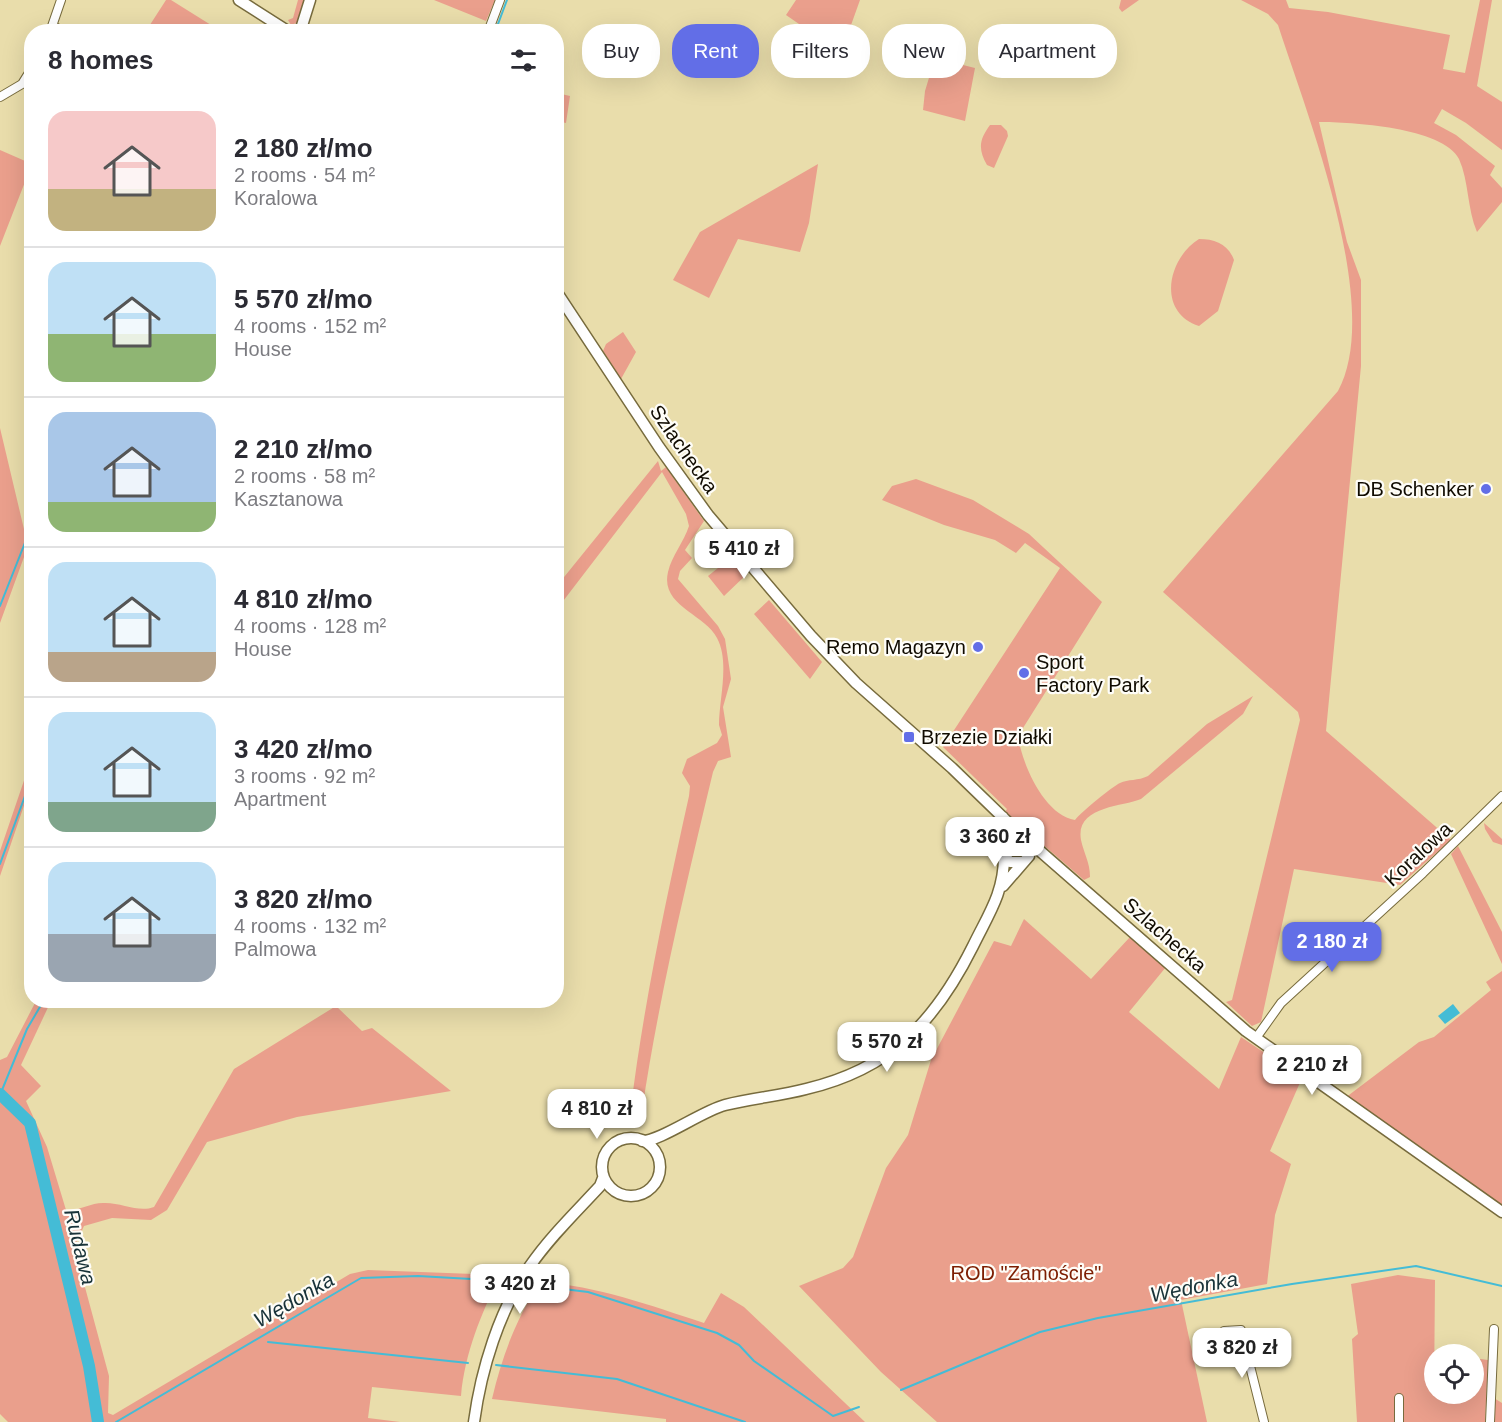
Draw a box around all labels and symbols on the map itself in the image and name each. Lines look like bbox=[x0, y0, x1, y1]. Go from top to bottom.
street label: Szlachecka bbox=[646, 401, 723, 498]
place label: DB Schenker bbox=[1356, 478, 1474, 500]
marker: DB Schenker bbox=[1479, 482, 1493, 496]
pin: 5 410 zł bbox=[682, 529, 806, 580]
place label: Remo Magazyn bbox=[826, 636, 966, 658]
marker: Remo Magazyn bbox=[971, 640, 985, 654]
place label: Sport Factory Park bbox=[1036, 651, 1150, 696]
marker: Sport Factory Park bbox=[1017, 666, 1031, 680]
place label: Brzezie Działki bbox=[921, 726, 1052, 748]
marker: Brzezie Działki bbox=[902, 730, 916, 744]
pin: 3 360 zł bbox=[933, 817, 1057, 868]
street label: Koralowa bbox=[1380, 817, 1457, 890]
street label: Szlachecka bbox=[1119, 893, 1211, 977]
pin: 2 180 zł bbox=[1270, 922, 1394, 973]
pin: 5 570 zł bbox=[825, 1022, 949, 1073]
pin: 2 210 zł bbox=[1250, 1045, 1374, 1096]
pin: 4 810 zł bbox=[535, 1089, 659, 1140]
water label: Rudawa bbox=[60, 1207, 101, 1287]
park label: ROD "Zamoście" bbox=[951, 1262, 1101, 1284]
pin: 3 420 zł bbox=[458, 1264, 582, 1315]
water label: Wędonka bbox=[250, 1267, 338, 1332]
water label: Wędonka bbox=[1148, 1267, 1240, 1306]
pin: 3 820 zł bbox=[1180, 1328, 1304, 1379]

